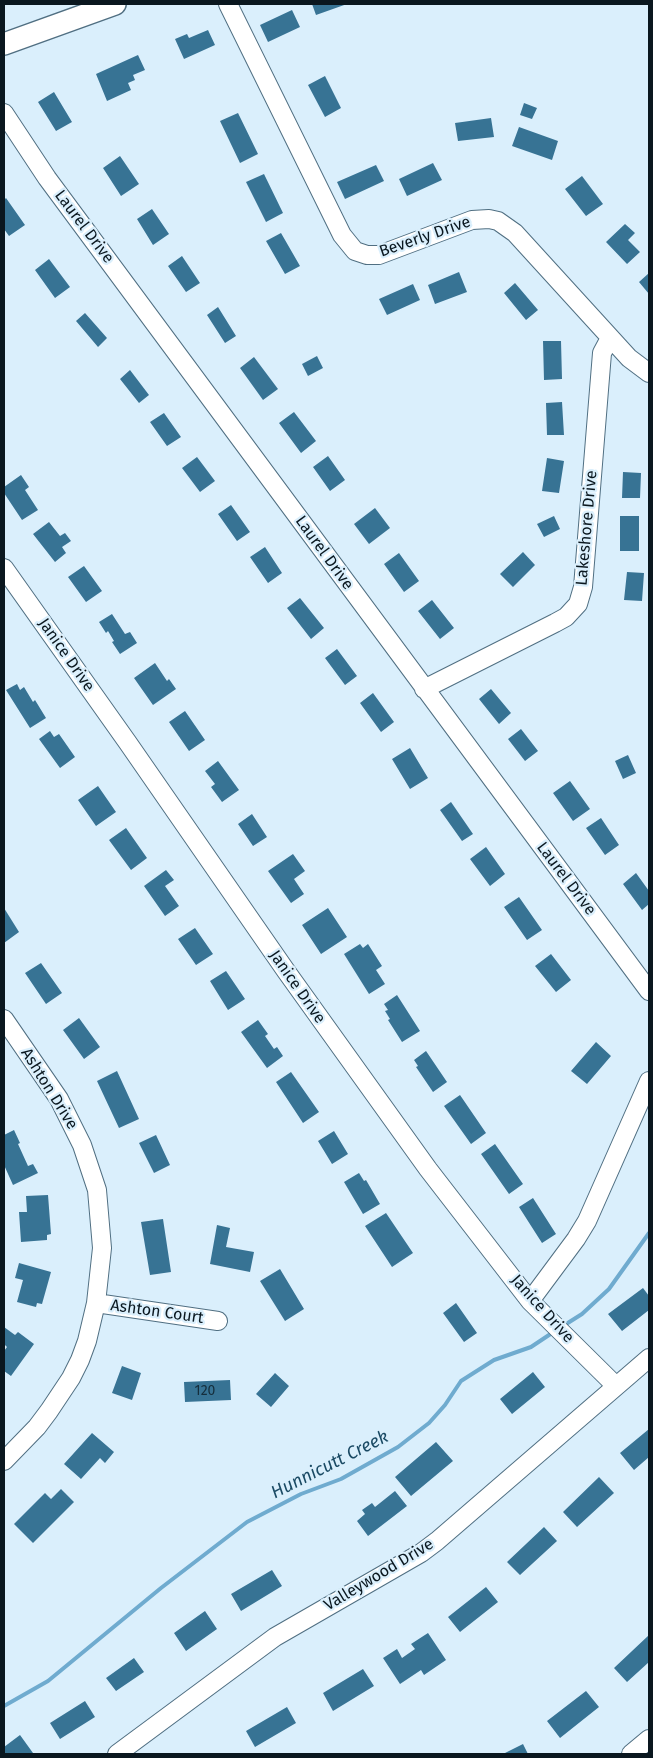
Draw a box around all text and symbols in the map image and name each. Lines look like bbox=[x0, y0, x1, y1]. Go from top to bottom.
street label: Laurel Drive bbox=[50, 187, 118, 267]
street label: Beverly Drive bbox=[377, 212, 473, 262]
street label: Lakeshore Drive bbox=[572, 470, 602, 586]
street label: Laurel Drive bbox=[291, 512, 357, 594]
street label: Janice Drive bbox=[34, 615, 98, 695]
street label: Laurel Drive bbox=[532, 839, 600, 919]
street label: Janice Drive bbox=[265, 947, 329, 1027]
street label: Ashton Drive bbox=[16, 1045, 82, 1133]
street label: Janice Drive bbox=[506, 1271, 578, 1347]
street label: Ashton Court bbox=[109, 1296, 205, 1328]
house number: 120 bbox=[195, 1383, 215, 1399]
water label: Hunnicutt Creek bbox=[268, 1426, 392, 1504]
street label: Valleywood Drive bbox=[321, 1535, 437, 1615]

